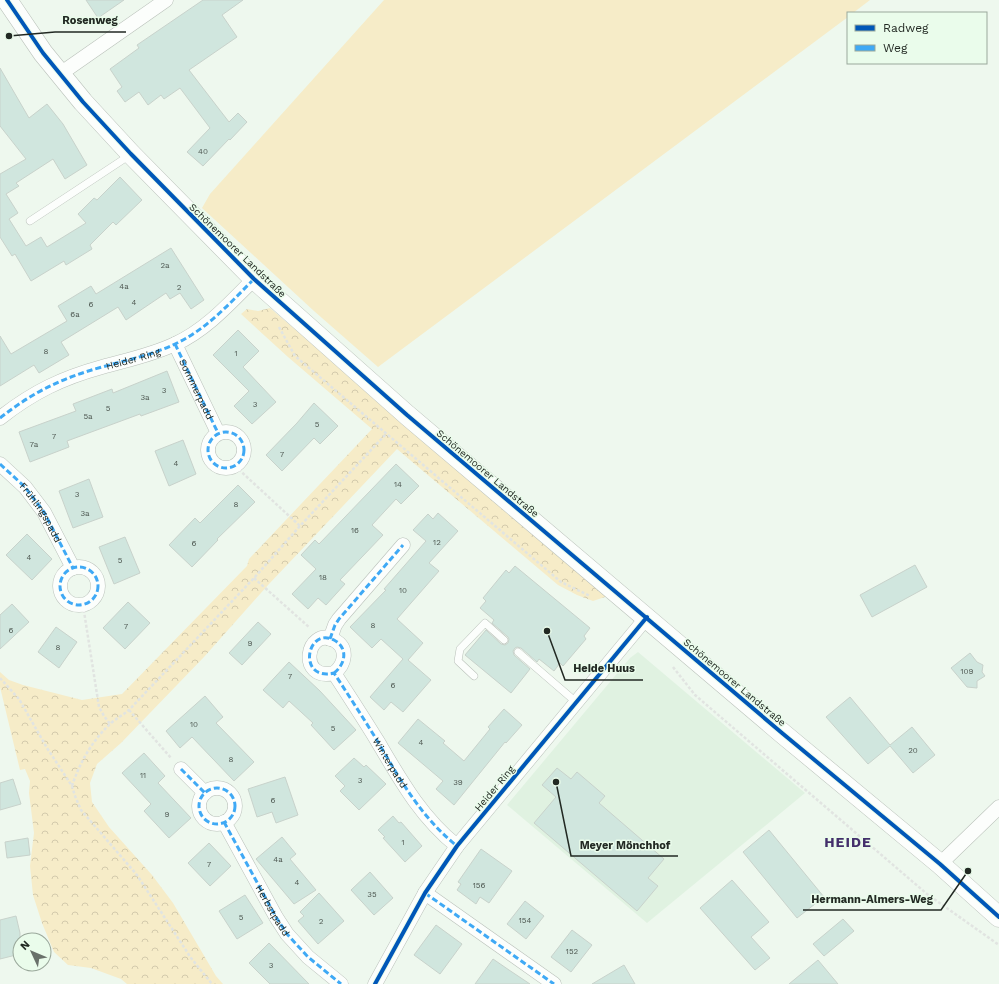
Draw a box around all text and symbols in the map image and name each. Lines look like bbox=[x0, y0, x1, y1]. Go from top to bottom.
callout: Rosenweg bbox=[55, 9, 126, 32]
legend bbox=[847, 12, 987, 64]
text: Rosenweg bbox=[62, 14, 119, 27]
text: Radweg bbox=[883, 21, 929, 35]
text: Weg bbox=[883, 41, 908, 55]
house number: 40 bbox=[198, 147, 208, 156]
street label: Schönemoorer Landstraße bbox=[187, 201, 288, 300]
house number: 2a bbox=[160, 261, 170, 270]
house number: 4a bbox=[119, 282, 129, 291]
house number: 2 bbox=[177, 283, 182, 292]
house number: 4 bbox=[132, 298, 137, 307]
house number: 6 bbox=[89, 300, 94, 309]
house number: 6a bbox=[70, 310, 80, 319]
street label: Heider Ring bbox=[105, 345, 162, 372]
house number: 8 bbox=[44, 347, 49, 356]
house number: 1 bbox=[234, 349, 238, 358]
street label: Sommerpadd bbox=[177, 357, 216, 421]
house number: 3 bbox=[162, 386, 167, 395]
house number: 3a bbox=[140, 393, 150, 402]
house number: 3 bbox=[253, 400, 258, 409]
house number: 5 bbox=[106, 404, 111, 413]
house number: 5a bbox=[83, 412, 93, 421]
house number: 5 bbox=[315, 420, 320, 429]
street label: Schönemoorer Landstraße bbox=[434, 427, 541, 519]
house number: 7 bbox=[52, 432, 57, 441]
house number: 7a bbox=[30, 440, 39, 449]
house number: 7 bbox=[280, 450, 285, 459]
house number: 4 bbox=[174, 459, 179, 468]
street label: Frühlingspadd bbox=[18, 480, 64, 544]
house number: 14 bbox=[394, 480, 402, 489]
house number: 3 bbox=[75, 490, 80, 499]
house number: 8 bbox=[234, 500, 239, 509]
house number: 3a bbox=[80, 509, 90, 518]
house number: 16 bbox=[351, 526, 359, 535]
house number: 12 bbox=[433, 538, 441, 547]
house number: 6 bbox=[192, 539, 197, 548]
house number: 4 bbox=[27, 553, 32, 562]
house number: 5 bbox=[118, 556, 123, 565]
house number: 18 bbox=[319, 573, 327, 582]
house number: 10 bbox=[399, 586, 407, 595]
house number: 8 bbox=[371, 621, 376, 630]
house number: 7 bbox=[124, 622, 129, 631]
house number: 6 bbox=[9, 626, 14, 635]
street label: Schönemoorer Landstraße bbox=[681, 636, 788, 728]
house number: 9 bbox=[248, 639, 253, 648]
house number: 8 bbox=[56, 643, 61, 652]
callout: Heide Huus bbox=[565, 657, 643, 680]
text: Heide Huus bbox=[573, 662, 635, 675]
house number: 109 bbox=[960, 667, 974, 676]
house number: 7 bbox=[288, 672, 293, 681]
house number: 6 bbox=[391, 681, 396, 690]
house number: 10 bbox=[190, 720, 198, 729]
house number: 5 bbox=[331, 724, 336, 733]
street label: Winterpadd bbox=[371, 736, 409, 790]
house number: 4 bbox=[419, 738, 424, 747]
house number: 20 bbox=[908, 746, 918, 755]
house number: 8 bbox=[229, 755, 234, 764]
street label: Heider Ring bbox=[472, 763, 517, 813]
house number: 11 bbox=[140, 771, 146, 780]
house number: 3 bbox=[358, 776, 363, 785]
house number: 39 bbox=[453, 778, 463, 787]
house number: 6 bbox=[271, 796, 276, 805]
house number: 9 bbox=[165, 810, 170, 819]
callout: Meyer Mönchhof bbox=[571, 833, 678, 856]
district label: HEIDE bbox=[824, 834, 872, 850]
house number: 1 bbox=[401, 838, 405, 847]
text: Meyer Mönchhof bbox=[580, 839, 671, 852]
house number: 4a bbox=[273, 855, 283, 864]
house number: 7 bbox=[207, 860, 212, 869]
house number: 4 bbox=[295, 878, 300, 887]
house number: 156 bbox=[473, 881, 485, 890]
street label: Herbstpadd bbox=[253, 883, 292, 938]
callout: Hermann-Almers-Weg bbox=[803, 887, 941, 910]
house number: 35 bbox=[367, 890, 377, 899]
text: Hermann-Almers-Weg bbox=[811, 893, 934, 906]
house number: 5 bbox=[239, 913, 244, 922]
house number: 154 bbox=[519, 916, 531, 925]
house number: 2 bbox=[319, 917, 324, 926]
north arrow bbox=[12, 932, 52, 972]
text: N bbox=[18, 938, 33, 953]
house number: 152 bbox=[566, 947, 579, 956]
house number: 3 bbox=[269, 961, 274, 970]

